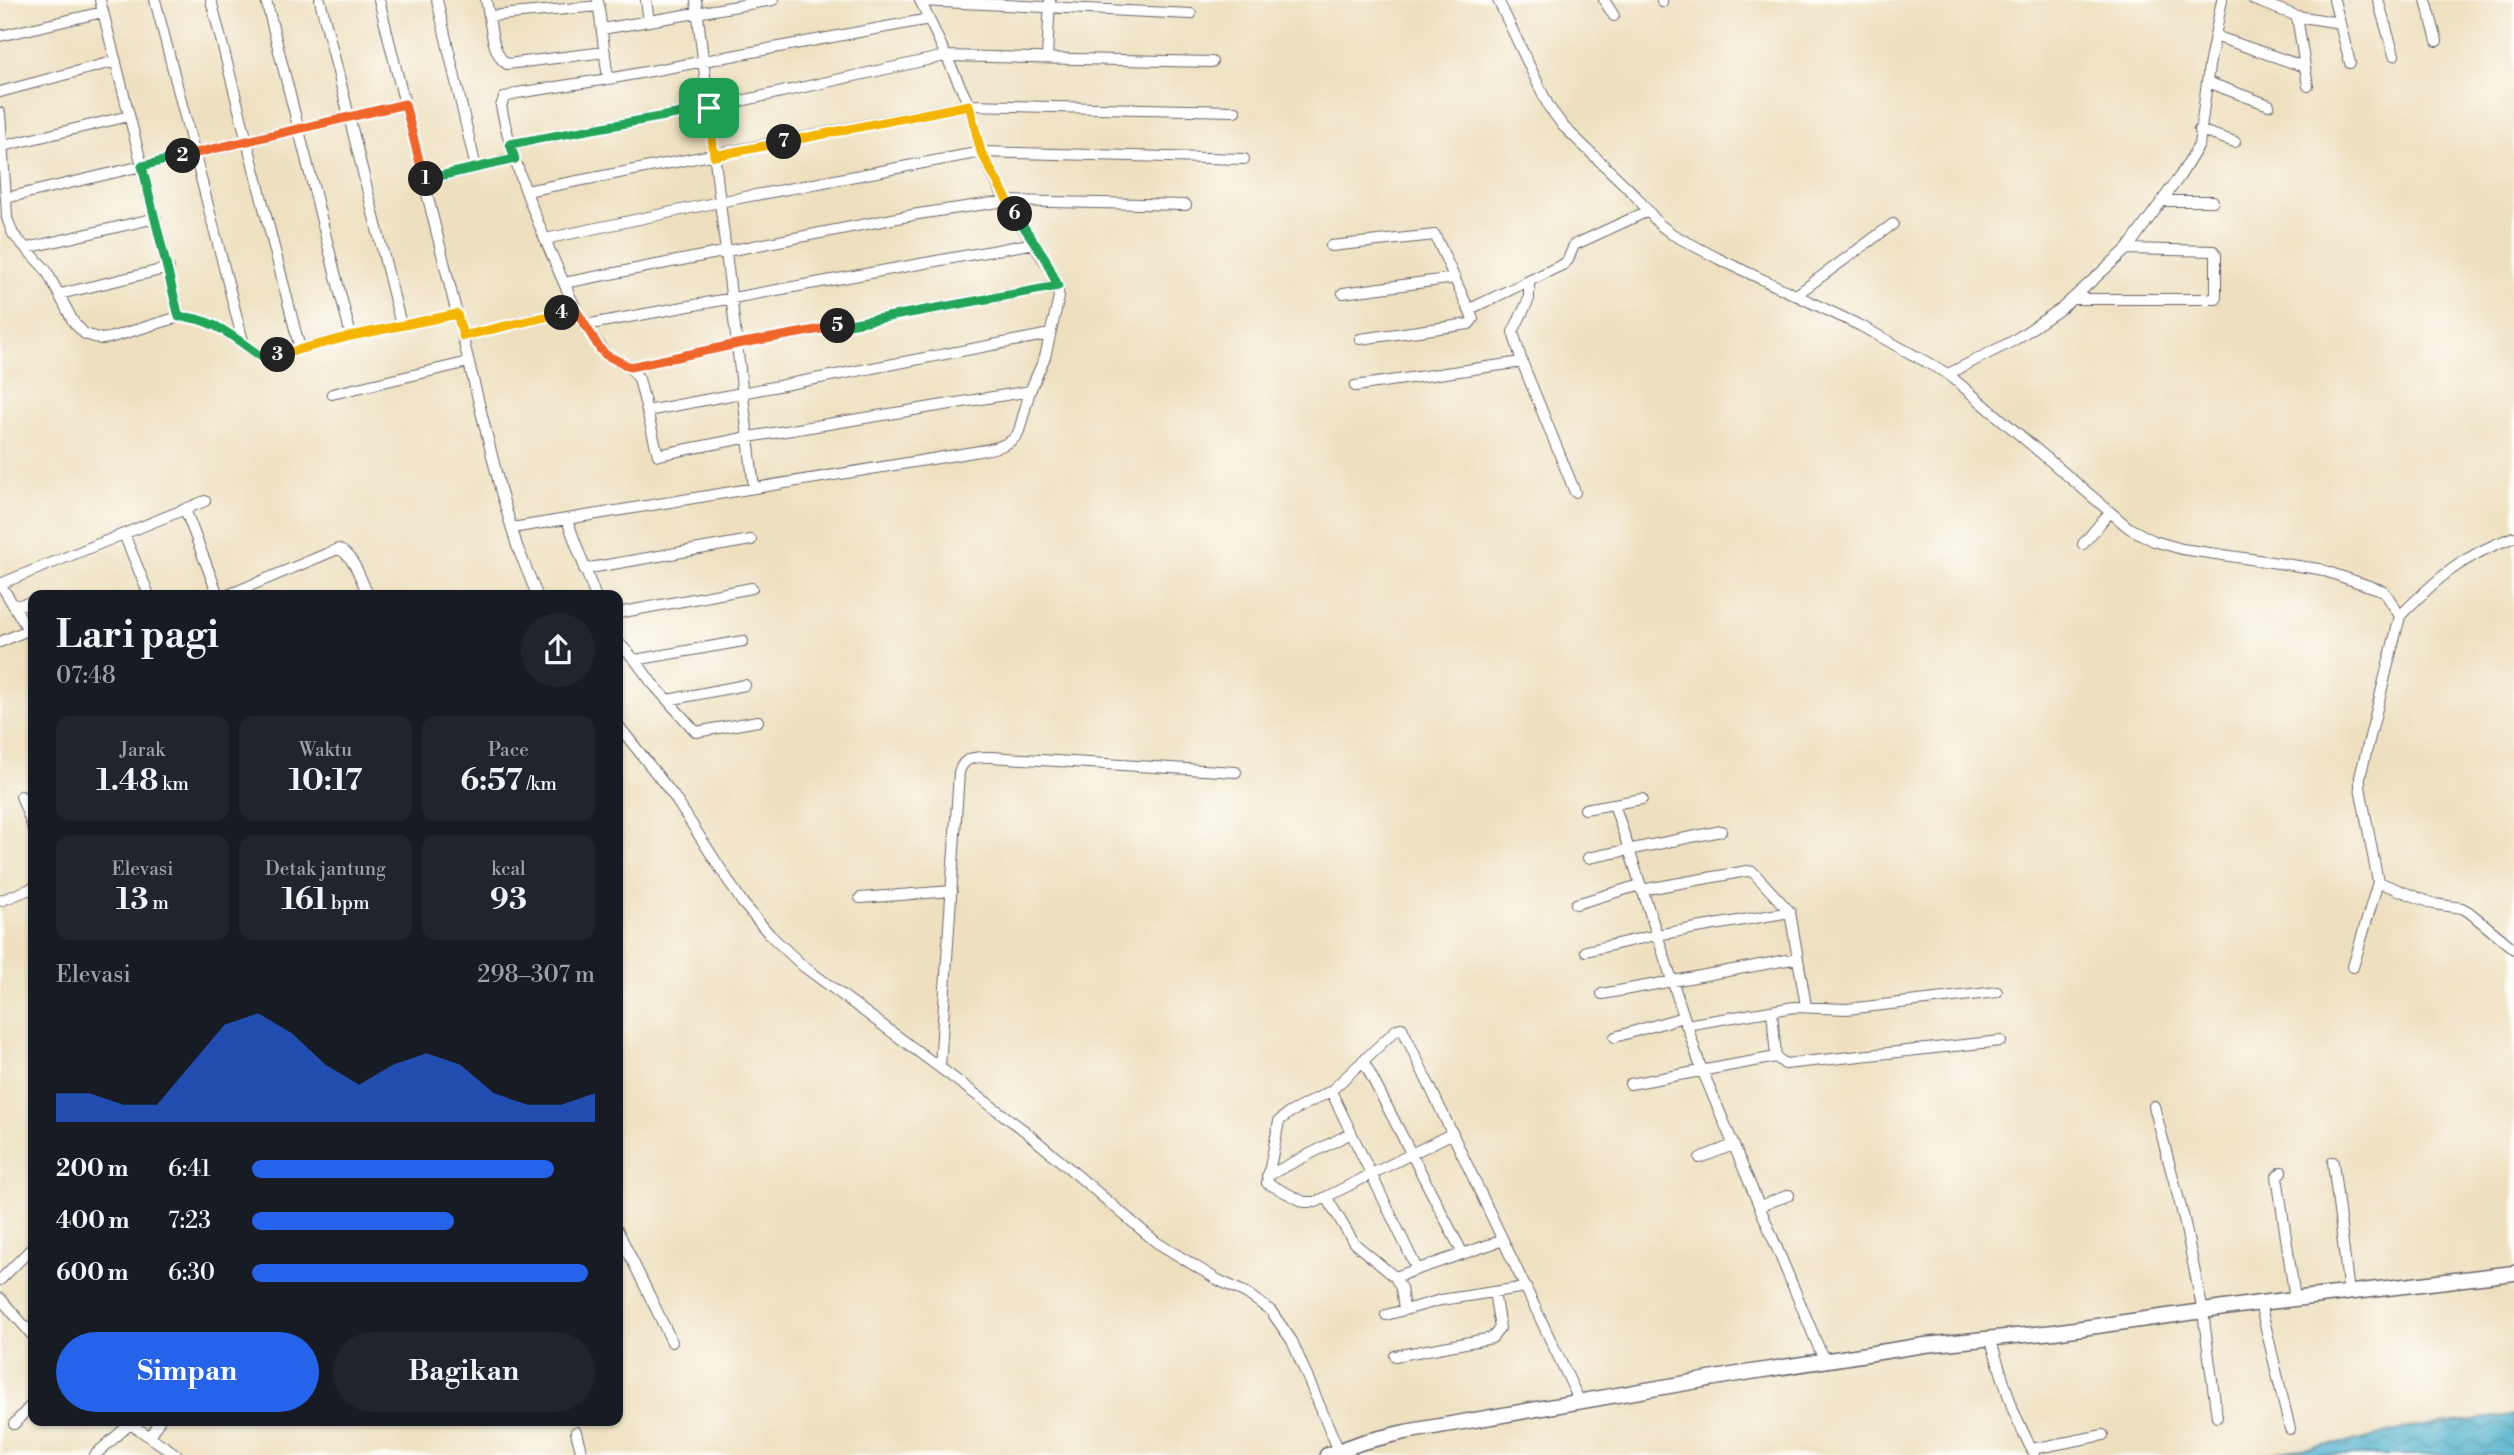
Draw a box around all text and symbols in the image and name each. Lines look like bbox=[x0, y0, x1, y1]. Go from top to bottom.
pin bbox=[679, 78, 739, 138]
icon: arrive bbox=[690, 89, 728, 127]
pin: 7 bbox=[766, 124, 802, 160]
text: 7 bbox=[778, 129, 789, 153]
pin: 2 bbox=[166, 138, 200, 174]
text: 2 bbox=[177, 143, 188, 167]
pin: 1 bbox=[408, 162, 444, 196]
text: 1 bbox=[421, 166, 430, 190]
pin: 6 bbox=[998, 196, 1032, 232]
text: 6 bbox=[1009, 201, 1020, 225]
pin: 4 bbox=[544, 296, 580, 330]
text: 4 bbox=[555, 300, 568, 324]
pin: 5 bbox=[820, 308, 856, 344]
text: 5 bbox=[832, 313, 843, 337]
pin: 3 bbox=[260, 338, 296, 372]
text: 3 bbox=[272, 342, 283, 366]
text: Lari pagi bbox=[56, 612, 219, 659]
button: share bbox=[521, 613, 595, 687]
text: 07:48 bbox=[56, 662, 116, 690]
text: Jarak bbox=[120, 738, 165, 762]
text: Waktu bbox=[299, 738, 352, 762]
text: Pace bbox=[488, 738, 529, 762]
text: 1.48 bbox=[96, 762, 158, 800]
text: 10:17 bbox=[289, 762, 362, 800]
text: 6:57 bbox=[460, 762, 523, 800]
text: km bbox=[158, 772, 189, 796]
text: /km bbox=[523, 772, 557, 796]
text: Elevasi bbox=[112, 857, 173, 881]
text: Detak jantung bbox=[265, 857, 386, 881]
text: kcal bbox=[491, 857, 526, 881]
text: 13 bbox=[116, 881, 148, 919]
text: 161 bbox=[281, 881, 327, 919]
text: 93 bbox=[490, 881, 527, 919]
text: m bbox=[148, 891, 169, 915]
text: bpm bbox=[327, 891, 370, 915]
text: Elevasi bbox=[56, 961, 131, 989]
text: 298–307 m bbox=[477, 961, 595, 989]
text: 200 m bbox=[56, 1155, 128, 1183]
text: 6:41 bbox=[168, 1155, 211, 1183]
text: 400 m bbox=[56, 1207, 129, 1235]
text: 7:23 bbox=[168, 1207, 211, 1235]
text: 600 m bbox=[56, 1259, 129, 1287]
text: 6:30 bbox=[168, 1259, 215, 1287]
button: Simpan bbox=[56, 1332, 319, 1412]
button: Bagikan bbox=[333, 1332, 595, 1412]

